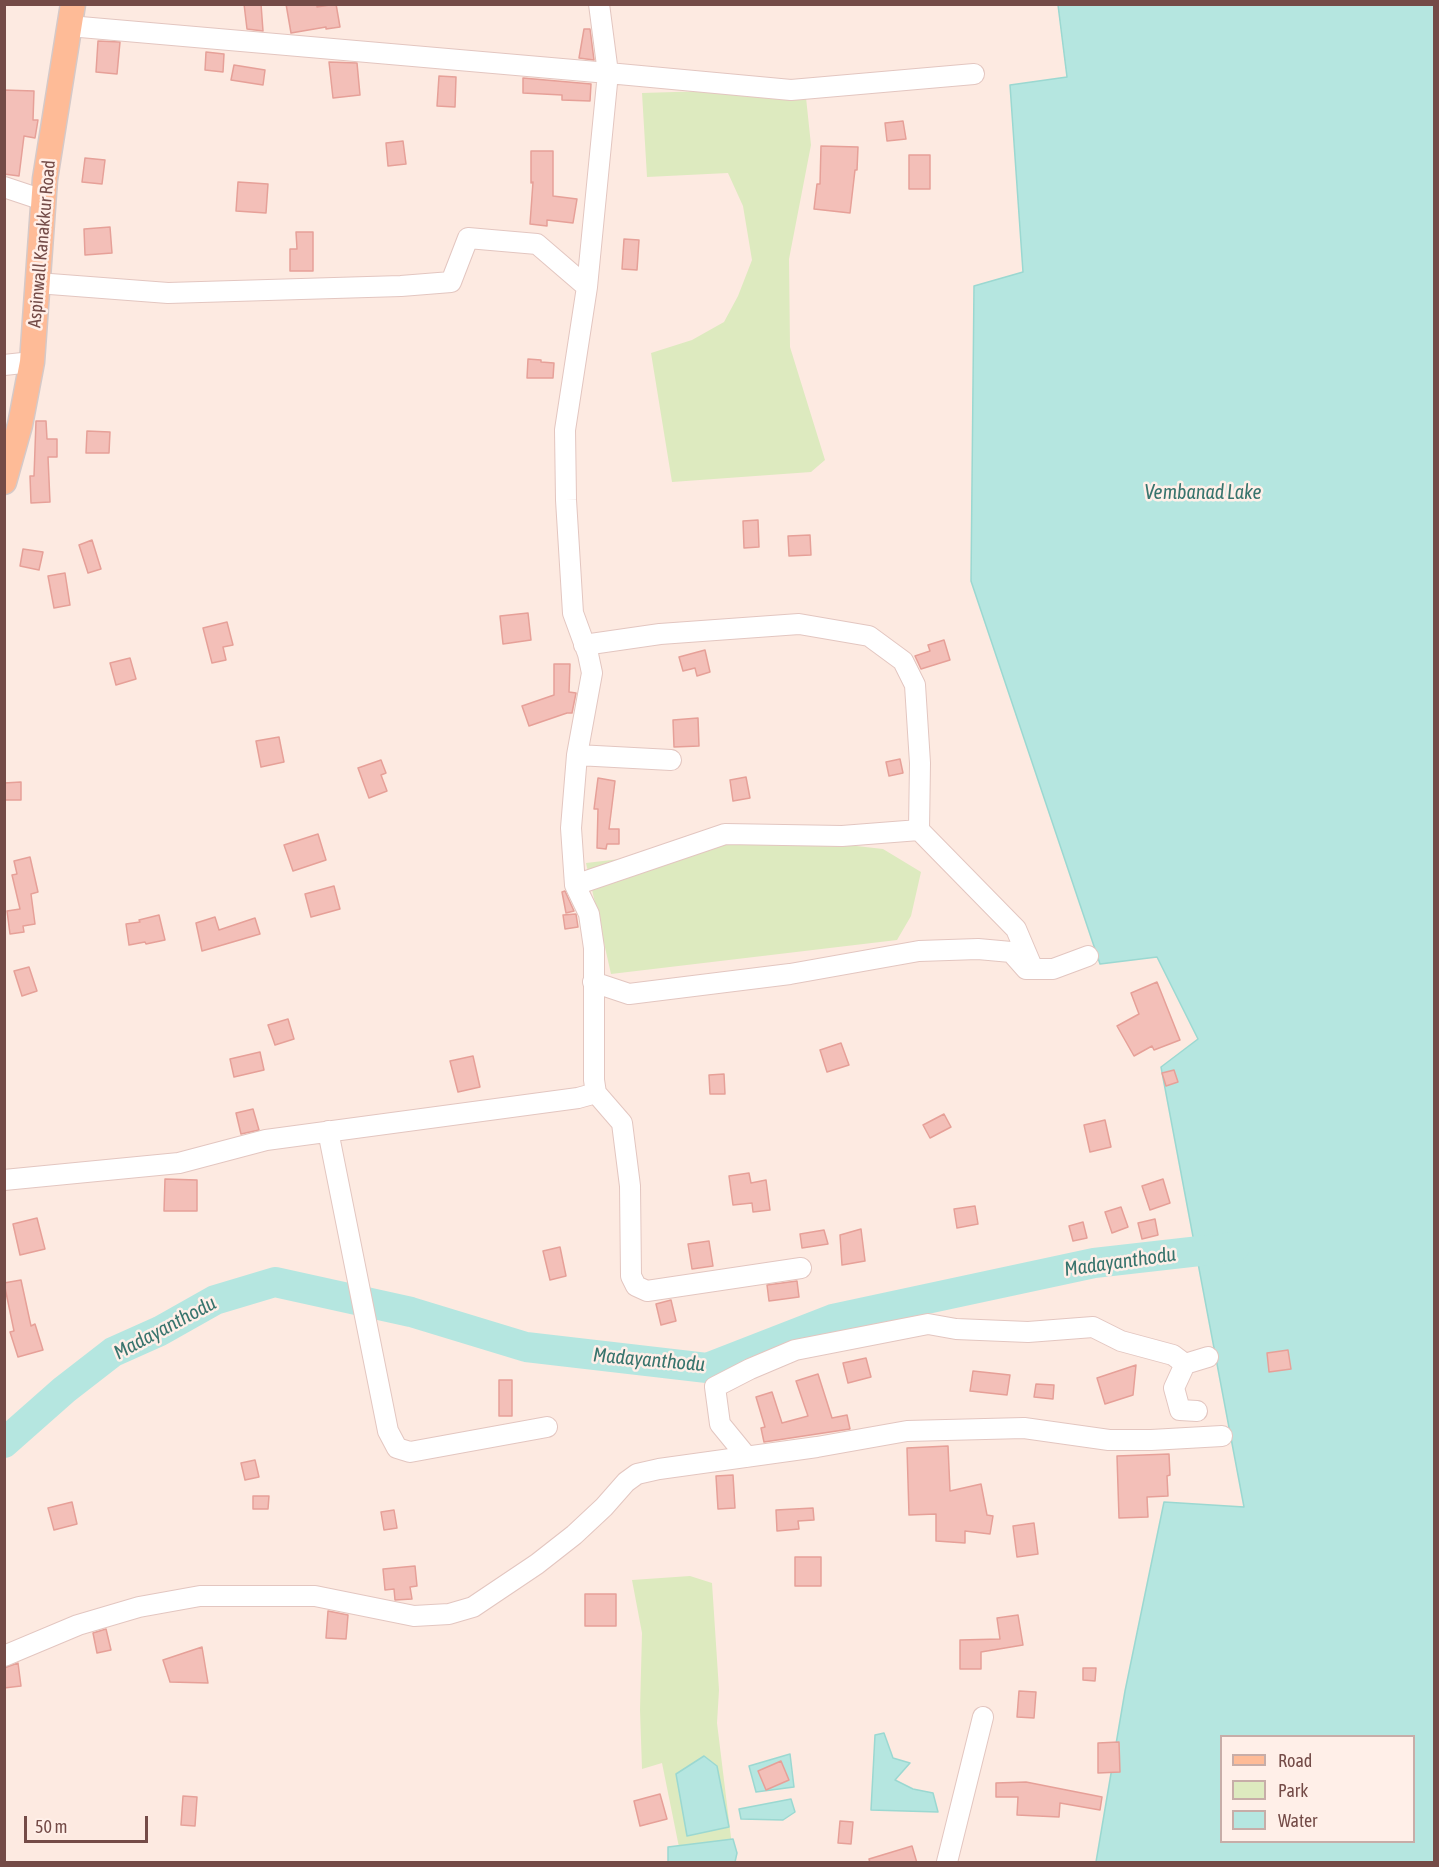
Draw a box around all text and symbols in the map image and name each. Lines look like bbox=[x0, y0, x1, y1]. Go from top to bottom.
street label: Aspinwall Kanakkur Road bbox=[24, 159, 60, 329]
water label: Vembanad Lake bbox=[1144, 481, 1262, 505]
water label: Madayanthodu bbox=[1063, 1242, 1177, 1282]
water label: Madayanthodu bbox=[110, 1291, 220, 1365]
water label: Madayanthodu bbox=[592, 1343, 706, 1377]
legend bbox=[1220, 1735, 1415, 1843]
text: Road bbox=[1278, 1750, 1312, 1771]
text: Park bbox=[1278, 1780, 1308, 1801]
scale bar bbox=[27, 1804, 152, 1842]
text: Water bbox=[1278, 1810, 1317, 1831]
text: 50 m bbox=[35, 1816, 67, 1837]

